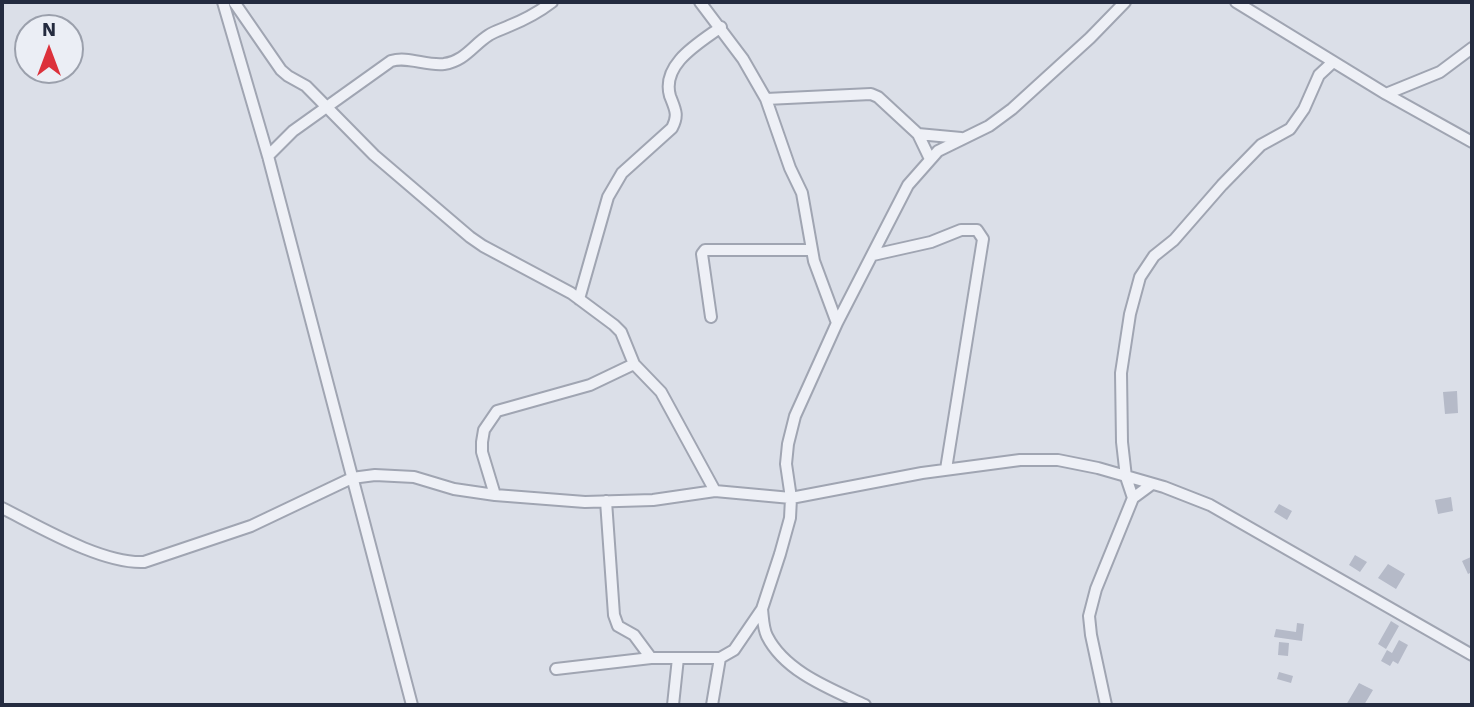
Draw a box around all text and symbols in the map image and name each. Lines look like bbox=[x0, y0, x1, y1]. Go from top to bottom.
north arrow bbox=[14, 14, 84, 84]
text: N bbox=[42, 18, 56, 41]

